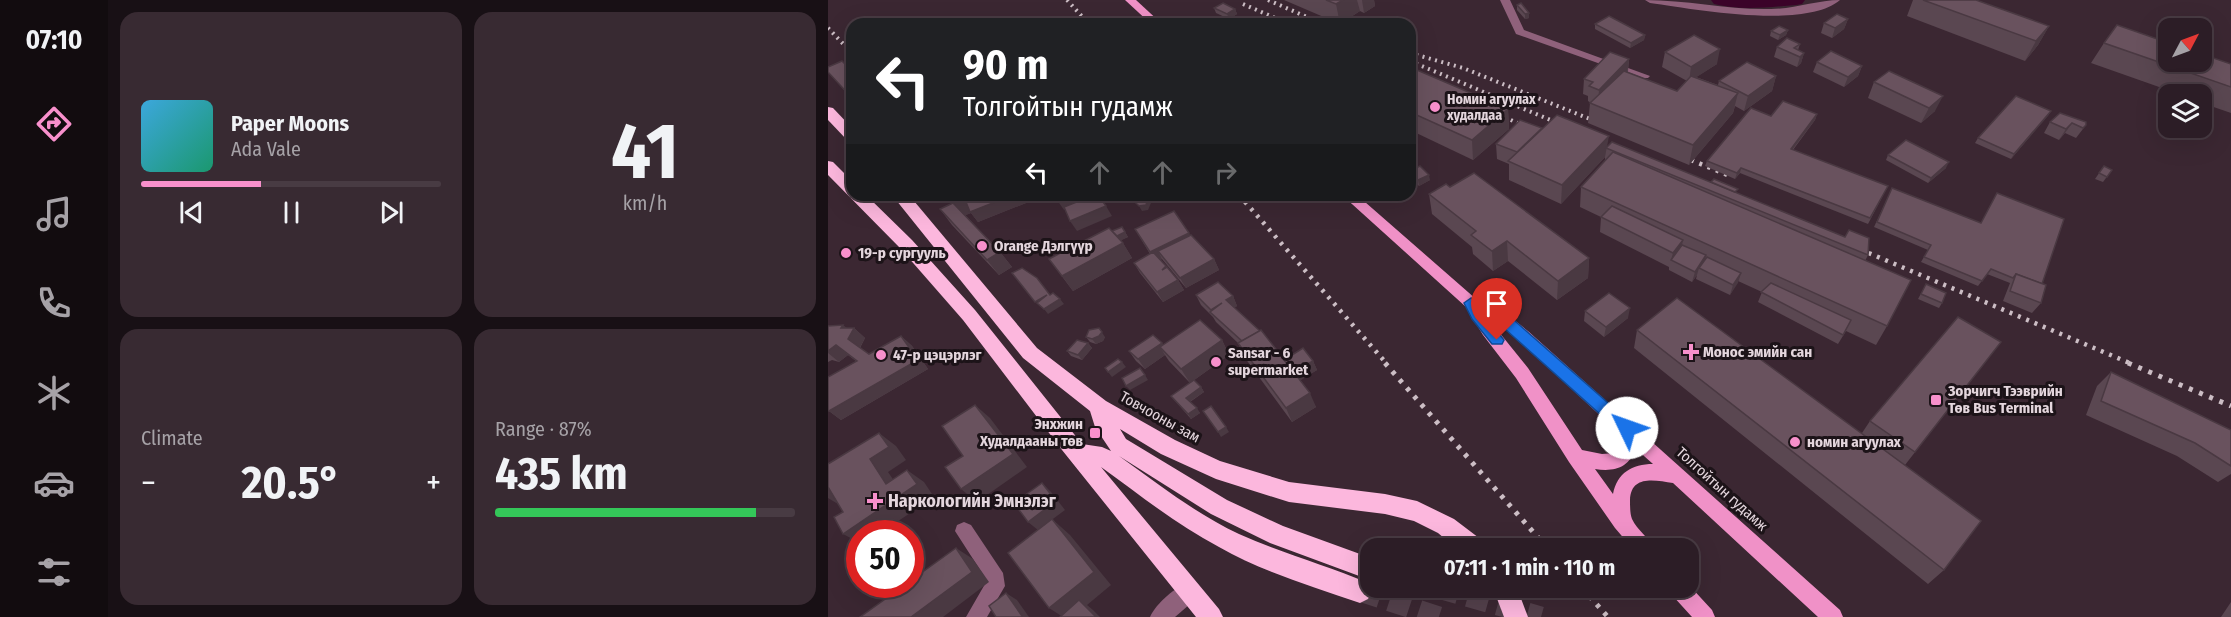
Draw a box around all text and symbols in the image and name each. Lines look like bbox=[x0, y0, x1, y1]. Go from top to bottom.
north arrow bbox=[2158, 18, 2212, 72]
map controls bbox=[2158, 18, 2212, 138]
text: 07:10 bbox=[25, 24, 83, 56]
text: 90 m bbox=[963, 40, 1048, 90]
icon: left bbox=[864, 42, 942, 120]
button: layers bbox=[2158, 84, 2212, 138]
text: Толгойтын гудамж bbox=[963, 91, 1173, 123]
place label: Номин агуулах худалдаа bbox=[1446, 91, 1536, 124]
marker: Номин агуулах худалдаа bbox=[1428, 100, 1442, 114]
icon: directions bbox=[33, 103, 75, 145]
text: 41 bbox=[611, 105, 679, 199]
text: Paper Moons bbox=[231, 110, 349, 137]
text: Ada Vale bbox=[231, 137, 301, 161]
icon: left bbox=[1020, 156, 1053, 189]
icon: ahead bbox=[1083, 156, 1116, 189]
icon: ahead bbox=[1146, 156, 1179, 189]
icon: right bbox=[1209, 156, 1242, 189]
text: km/h bbox=[623, 191, 667, 215]
icon: music bbox=[33, 193, 75, 235]
icon: previous bbox=[175, 196, 208, 229]
icon: pause bbox=[275, 196, 308, 229]
icon: next bbox=[375, 196, 408, 229]
place label: Orange Дэлгүүр bbox=[994, 237, 1093, 255]
marker: Orange Дэлгүүр bbox=[975, 239, 989, 253]
place label: 19-р сургууль bbox=[858, 244, 946, 262]
marker: 19-р сургууль bbox=[839, 246, 853, 260]
pin bbox=[1471, 278, 1522, 340]
icon: phone bbox=[33, 282, 75, 324]
icon: arrive bbox=[1480, 287, 1513, 320]
place label: Монос эмийн сан bbox=[1703, 343, 1812, 361]
place label: Sansar - 6 supermarket bbox=[1228, 344, 1309, 379]
marker: Монос эмийн сан bbox=[1684, 345, 1698, 359]
place label: 47-р цэцэрлэг bbox=[893, 346, 982, 364]
marker: 47-р цэцэрлэг bbox=[874, 348, 888, 362]
marker: Sansar - 6 supermarket bbox=[1209, 355, 1223, 369]
icon: climate bbox=[33, 372, 75, 414]
place label: Зорчигч Тээврийн Төв Bus Terminal bbox=[1947, 382, 2063, 417]
street label: Товчооны зам bbox=[1117, 388, 1203, 446]
marker: Зорчигч Тээврийн Төв Bus Terminal bbox=[1929, 393, 1943, 407]
position arrow bbox=[1595, 396, 1659, 460]
place label: Энхжин Худалдааны төв bbox=[979, 415, 1083, 450]
text: Range · 87% bbox=[495, 417, 592, 441]
text: Climate bbox=[141, 426, 203, 450]
marker: Энхжин Худалдааны төв bbox=[1088, 426, 1102, 440]
place label: номин агуулах bbox=[1807, 433, 1902, 451]
marker: номин агуулах bbox=[1788, 435, 1802, 449]
street label: Толгойтын гудамж bbox=[1673, 443, 1772, 535]
text: 435 km bbox=[495, 447, 628, 501]
text: 20.5° bbox=[241, 456, 340, 510]
icon: car bbox=[33, 462, 75, 504]
text: − bbox=[141, 463, 156, 503]
text: + bbox=[426, 463, 441, 503]
place label: Наркологийн Эмнэлэг bbox=[888, 490, 1057, 512]
marker: Наркологийн Эмнэлэг bbox=[866, 492, 884, 510]
speed limit sign: 50 bbox=[846, 520, 924, 598]
icon: filters bbox=[33, 551, 75, 593]
text: 07:11 · 1 min · 110 m bbox=[1444, 554, 1615, 581]

